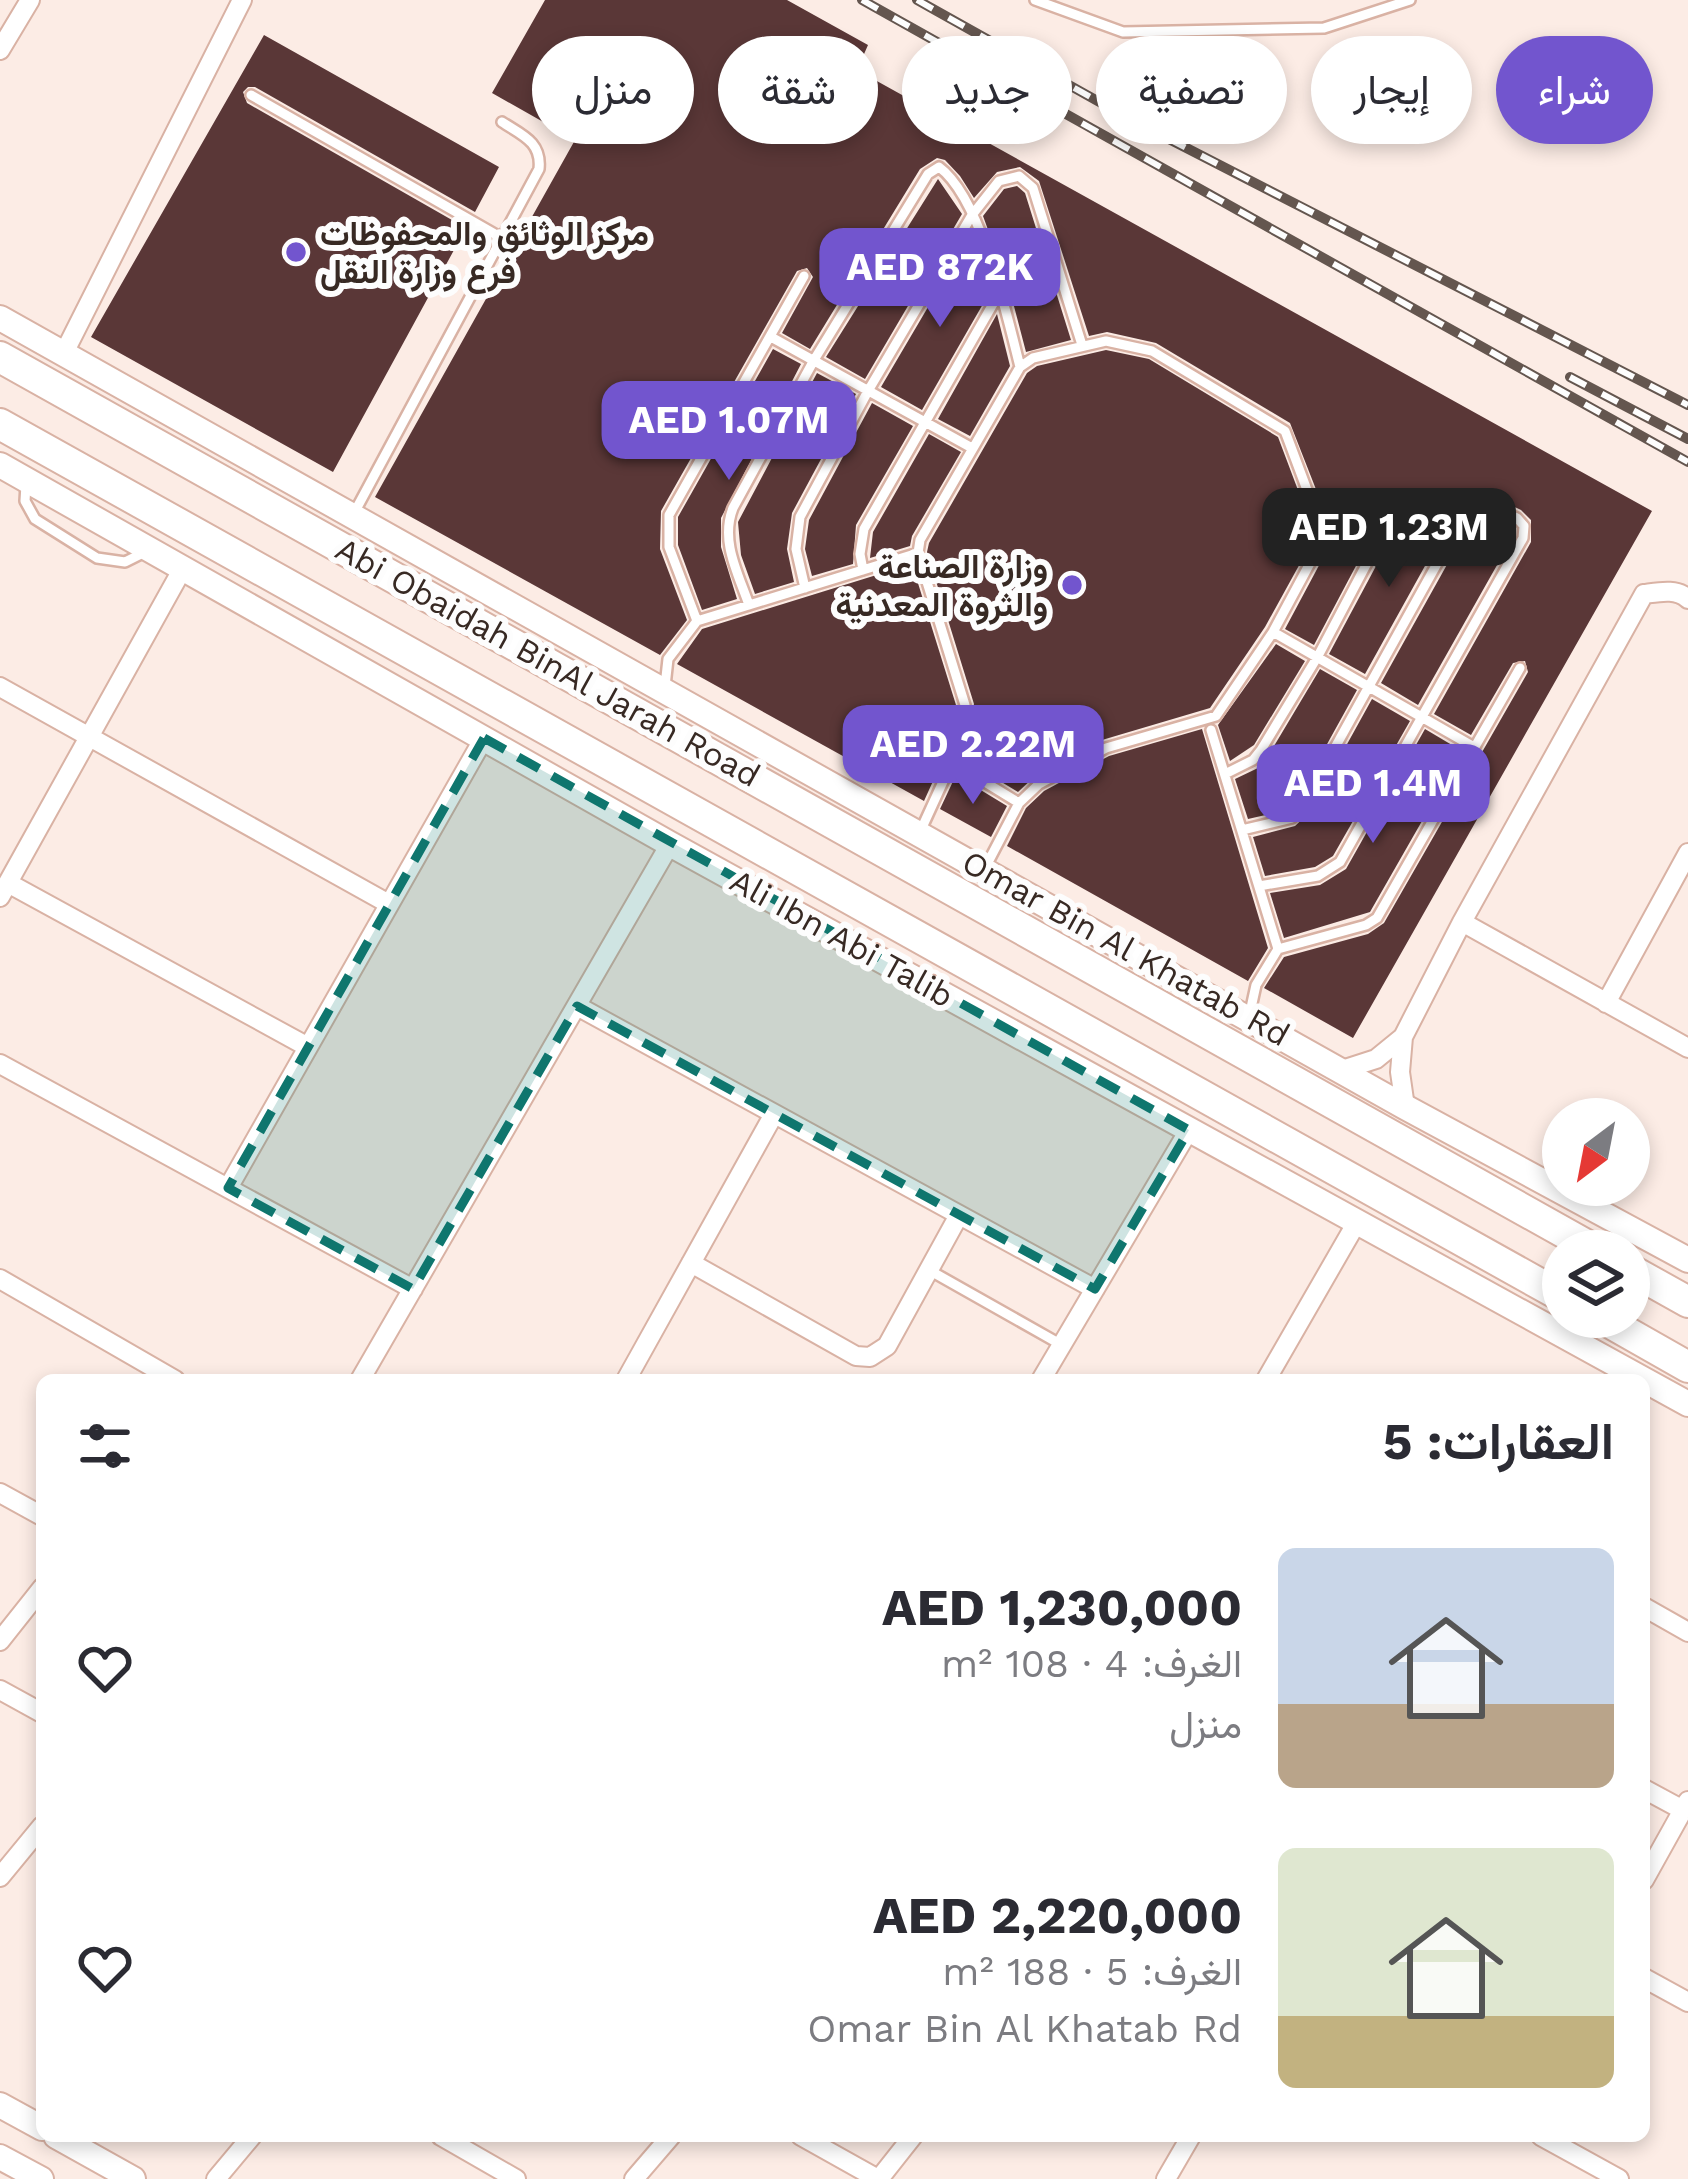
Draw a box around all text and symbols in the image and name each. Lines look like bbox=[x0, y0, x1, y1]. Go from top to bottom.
chip: منزل bbox=[532, 36, 694, 144]
chip: شقة bbox=[718, 36, 878, 144]
chip: جديد bbox=[902, 36, 1072, 144]
chip: تصفية bbox=[1096, 36, 1287, 144]
chip: إيجار bbox=[1311, 36, 1472, 144]
chip: شراء bbox=[1496, 36, 1653, 144]
place label: مركز الوثائق والمحفوظات فرع وزارة النقل bbox=[320, 214, 649, 294]
pin: AED 872K bbox=[816, 228, 1064, 330]
marker: مركز الوثائق والمحفوظات فرع وزارة النقل bbox=[283, 239, 309, 265]
text: AED 872K bbox=[846, 244, 1034, 289]
pin: AED 1.07M bbox=[592, 381, 866, 483]
text: AED 1.07M bbox=[629, 397, 829, 442]
pin: AED 1.23M bbox=[1252, 488, 1526, 590]
text: AED 1.23M bbox=[1289, 504, 1489, 549]
street label: Abi Obaidah BinAl Jarah Road bbox=[329, 529, 767, 795]
place label: وزارة الصناعة والثروة المعدنية bbox=[836, 547, 1048, 625]
marker: وزارة الصناعة والثروة المعدنية bbox=[1059, 572, 1085, 598]
pin: AED 2.22M bbox=[836, 705, 1110, 807]
text: AED 2.22M bbox=[870, 721, 1076, 766]
pin: AED 1.4M bbox=[1249, 744, 1497, 846]
text: AED 1.4M bbox=[1284, 760, 1462, 805]
street label: Omar Bin Al Khatab Rd bbox=[956, 842, 1296, 1054]
street label: Ali Ibn Abi Talib bbox=[724, 861, 960, 1015]
north arrow bbox=[1542, 1098, 1650, 1206]
map controls bbox=[1542, 1098, 1650, 1338]
button: layers bbox=[1542, 1230, 1650, 1338]
text: العقارات: 5 bbox=[1383, 1412, 1614, 1471]
icon: filters bbox=[72, 1413, 138, 1479]
text: AED 1,230,000 bbox=[882, 1578, 1242, 1637]
icon: home bbox=[1374, 1596, 1518, 1740]
icon: heart bbox=[72, 1635, 138, 1701]
text: الغرف: 4 · 108 m² bbox=[941, 1641, 1242, 1686]
text: منزل bbox=[1169, 1702, 1242, 1747]
text: AED 2,220,000 bbox=[873, 1886, 1242, 1945]
icon: home bbox=[1374, 1896, 1518, 2040]
icon: heart bbox=[72, 1935, 138, 2001]
text: الغرف: 5 · 188 m² bbox=[942, 1949, 1242, 1994]
text: Omar Bin Al Khatab Rd bbox=[807, 2006, 1242, 2051]

